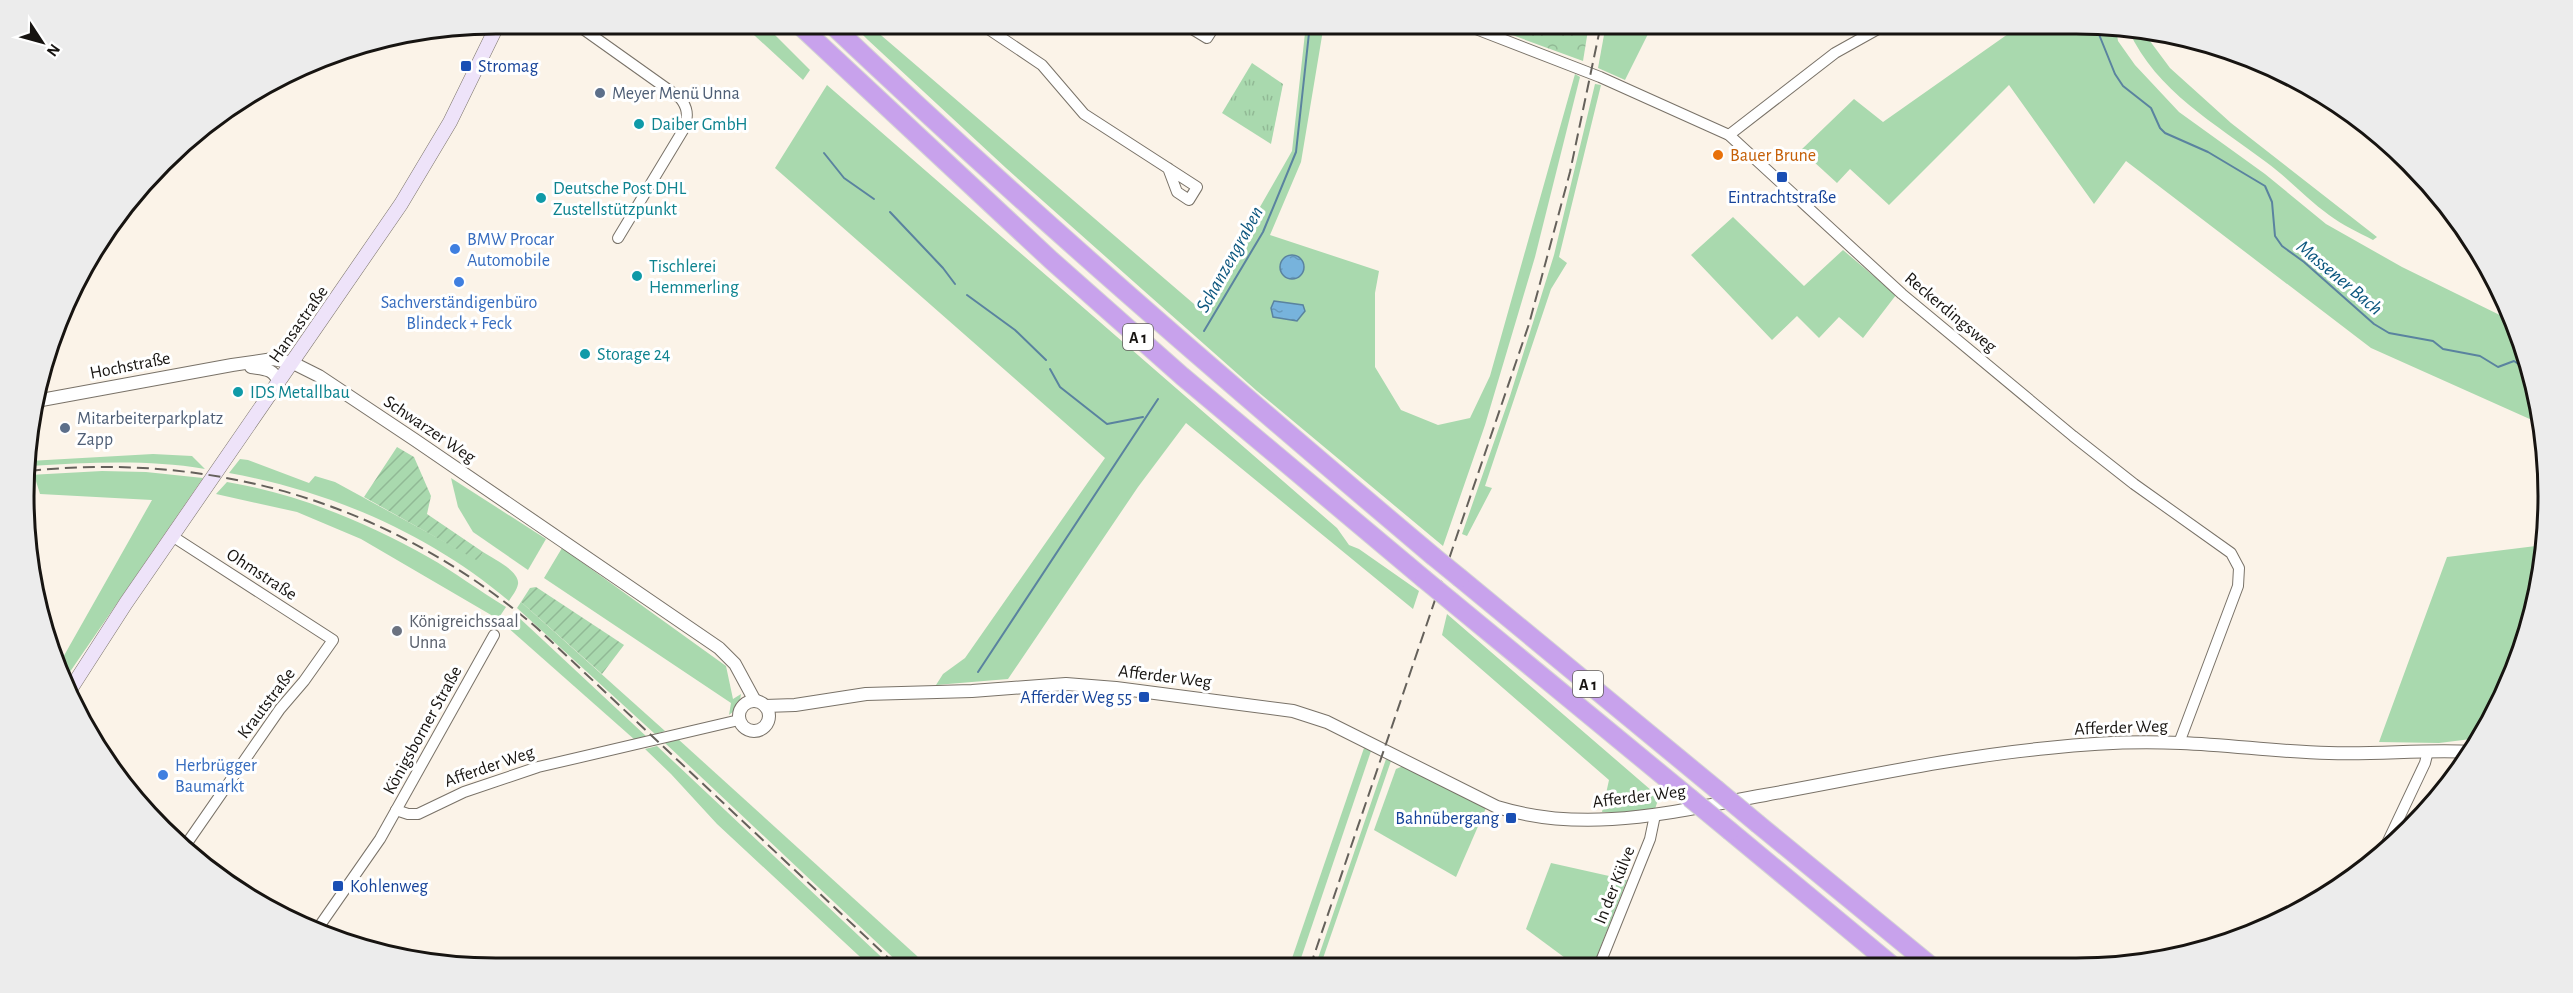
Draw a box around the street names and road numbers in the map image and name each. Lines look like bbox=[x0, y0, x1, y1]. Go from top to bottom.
street label: Reckerdingsweg bbox=[1901, 269, 2000, 356]
street label: Hansastraße bbox=[266, 283, 332, 366]
road number: A 1 bbox=[1123, 324, 1153, 350]
street label: Hochstraße bbox=[88, 349, 172, 383]
street label: Schwarzer Weg bbox=[380, 393, 479, 467]
street label: Ohmstraße bbox=[223, 546, 300, 604]
street label: Afferder Weg bbox=[1117, 662, 1213, 692]
street label: Königsborner Straße bbox=[380, 663, 466, 798]
street label: Krautstraße bbox=[235, 665, 299, 742]
road number: A 1 bbox=[1573, 671, 1603, 697]
street label: Afferder Weg bbox=[2074, 717, 2168, 739]
street label: Afferder Weg bbox=[442, 743, 537, 791]
street label: Afferder Weg bbox=[1592, 782, 1687, 812]
street label: In der Külve bbox=[1591, 844, 1639, 927]

